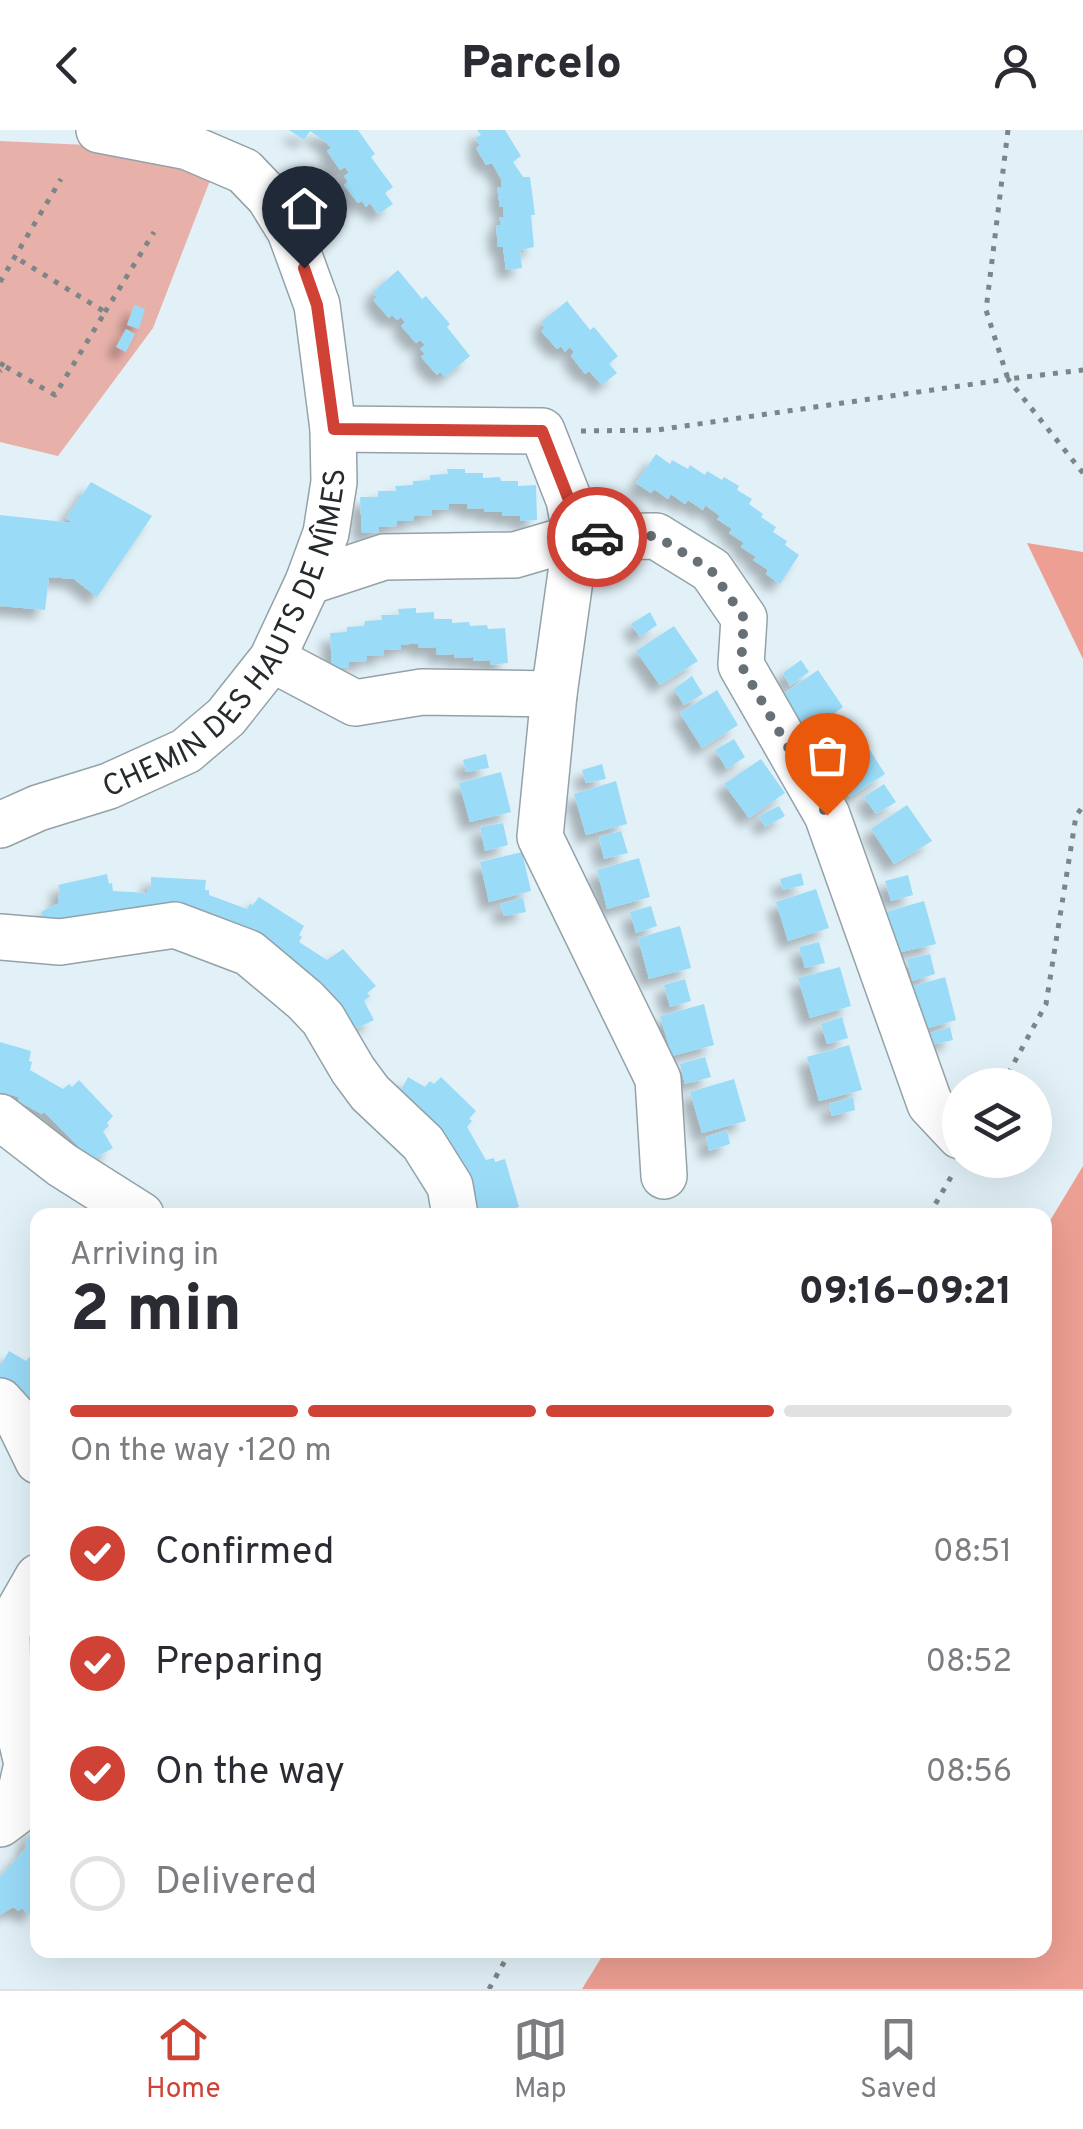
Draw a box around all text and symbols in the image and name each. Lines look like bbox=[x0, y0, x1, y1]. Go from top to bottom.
text: Parcelo bbox=[461, 37, 622, 94]
icon: back bbox=[40, 38, 95, 93]
icon: person bbox=[988, 38, 1043, 93]
pin bbox=[262, 166, 347, 269]
icon: home bbox=[277, 181, 332, 236]
street label: CHEMIN DES HAUTS DE NÎMES bbox=[98, 468, 355, 807]
courier bbox=[547, 487, 647, 587]
icon: car bbox=[570, 510, 625, 565]
pin bbox=[785, 713, 870, 816]
icon: bag bbox=[800, 728, 855, 783]
map controls bbox=[942, 1068, 1052, 1178]
button: layers bbox=[942, 1068, 1052, 1178]
text: Arriving in bbox=[70, 1236, 219, 1276]
text: 09:16–09:21 bbox=[799, 1269, 1012, 1318]
text: 2 min bbox=[70, 1272, 242, 1354]
text: On the way · 120 m bbox=[70, 1432, 332, 1472]
icon: check bbox=[70, 1526, 125, 1581]
text: Confirmed bbox=[155, 1529, 334, 1578]
text: 08:51 bbox=[933, 1533, 1012, 1573]
icon: check bbox=[70, 1636, 125, 1691]
text: Preparing bbox=[155, 1639, 324, 1688]
text: 08:52 bbox=[925, 1643, 1012, 1683]
icon: check bbox=[70, 1746, 125, 1801]
text: On the way bbox=[155, 1749, 345, 1798]
text: 08:56 bbox=[926, 1753, 1012, 1793]
text: Delivered bbox=[155, 1859, 317, 1908]
tab: Home bbox=[146, 2012, 220, 2108]
tab: Map bbox=[513, 2012, 568, 2108]
tab: Saved bbox=[860, 2012, 937, 2108]

